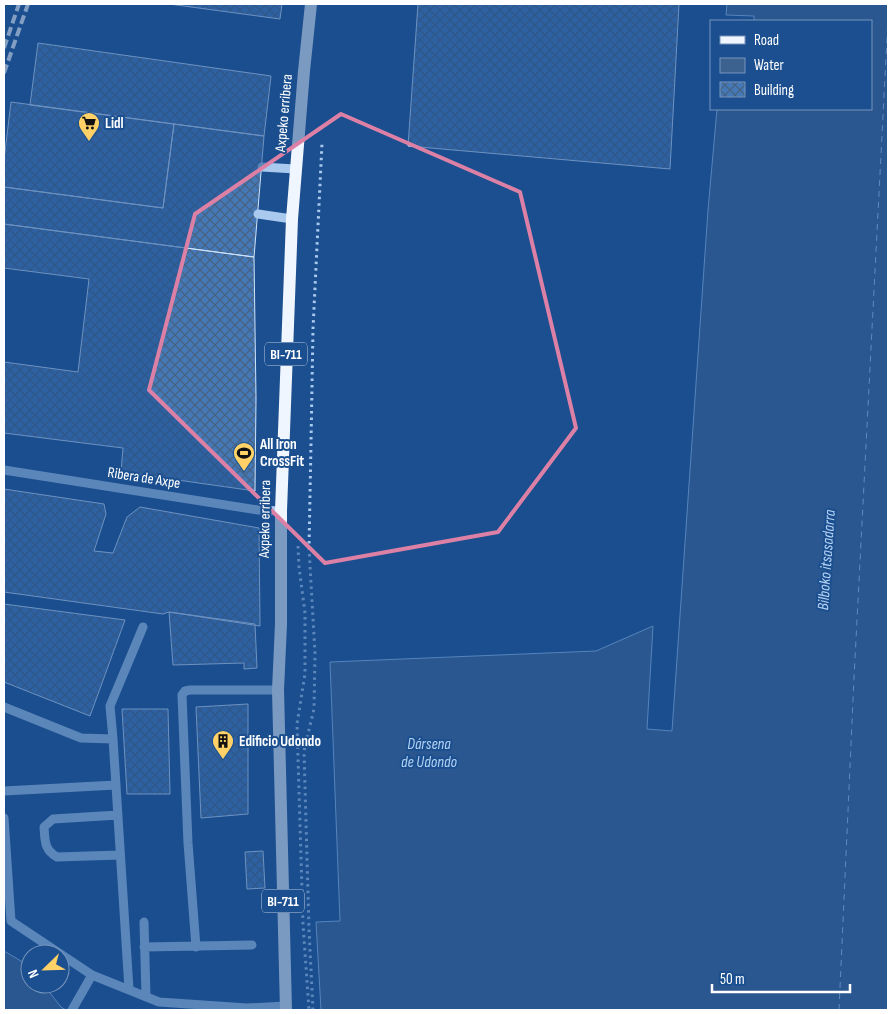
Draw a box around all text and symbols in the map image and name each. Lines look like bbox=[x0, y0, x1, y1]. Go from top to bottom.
legend bbox=[710, 20, 872, 110]
text: Road bbox=[754, 31, 779, 50]
text: Water bbox=[754, 56, 785, 75]
street label: Axpeko erribera bbox=[271, 73, 297, 154]
text: Building bbox=[754, 81, 794, 100]
supermarket icon: Lidl bbox=[77, 111, 101, 142]
place label: Lidl bbox=[105, 114, 124, 133]
road number: BI-711 bbox=[265, 342, 307, 366]
place label: All Iron CrossFit bbox=[259, 435, 304, 471]
sports icon: All Iron CrossFit bbox=[232, 441, 256, 472]
street label: Ribera de Axpe bbox=[106, 463, 182, 493]
street label: Axpeko erribera bbox=[255, 480, 275, 559]
water label: Bilboko itsasadarra bbox=[814, 509, 840, 611]
building icon: Edificio Udondo bbox=[211, 729, 235, 760]
place label: Edificio Udondo bbox=[239, 732, 321, 751]
water label: Dársena de Udondo bbox=[401, 735, 457, 772]
road number: BI-711 bbox=[262, 889, 304, 912]
north arrow bbox=[20, 944, 70, 994]
scale bar bbox=[712, 962, 850, 994]
text: N bbox=[24, 967, 43, 981]
text: 50 m bbox=[720, 970, 745, 989]

